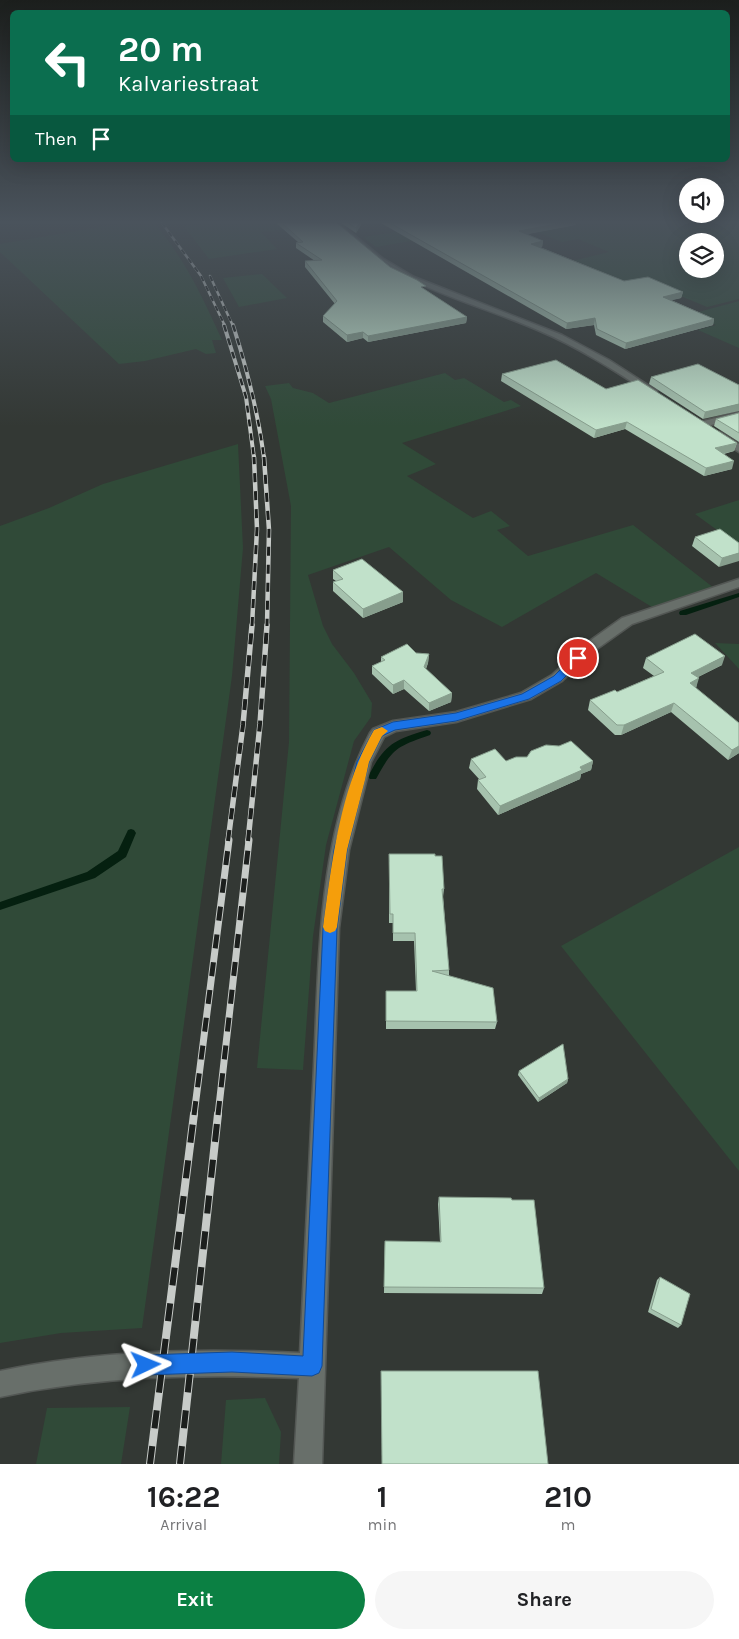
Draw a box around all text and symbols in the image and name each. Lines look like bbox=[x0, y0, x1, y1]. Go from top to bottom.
text: 20 m bbox=[118, 29, 203, 70]
icon: left bbox=[35, 30, 100, 95]
text: Kalvariestraat bbox=[118, 71, 259, 97]
icon: arrive bbox=[87, 125, 115, 153]
text: Then bbox=[35, 128, 77, 150]
map controls bbox=[679, 178, 724, 278]
button: sound bbox=[679, 178, 724, 223]
button: layers bbox=[679, 233, 724, 278]
pin bbox=[557, 637, 599, 679]
icon: arrive bbox=[564, 644, 592, 672]
position arrow bbox=[119, 1338, 171, 1390]
text: 16:22 bbox=[147, 1479, 220, 1515]
text: 1 bbox=[377, 1479, 388, 1515]
text: 210 bbox=[544, 1479, 592, 1515]
text: Arrival bbox=[160, 1515, 207, 1534]
text: min bbox=[368, 1515, 397, 1534]
text: m bbox=[560, 1515, 575, 1534]
button: Exit bbox=[25, 1571, 365, 1629]
button: Share bbox=[375, 1571, 714, 1629]

